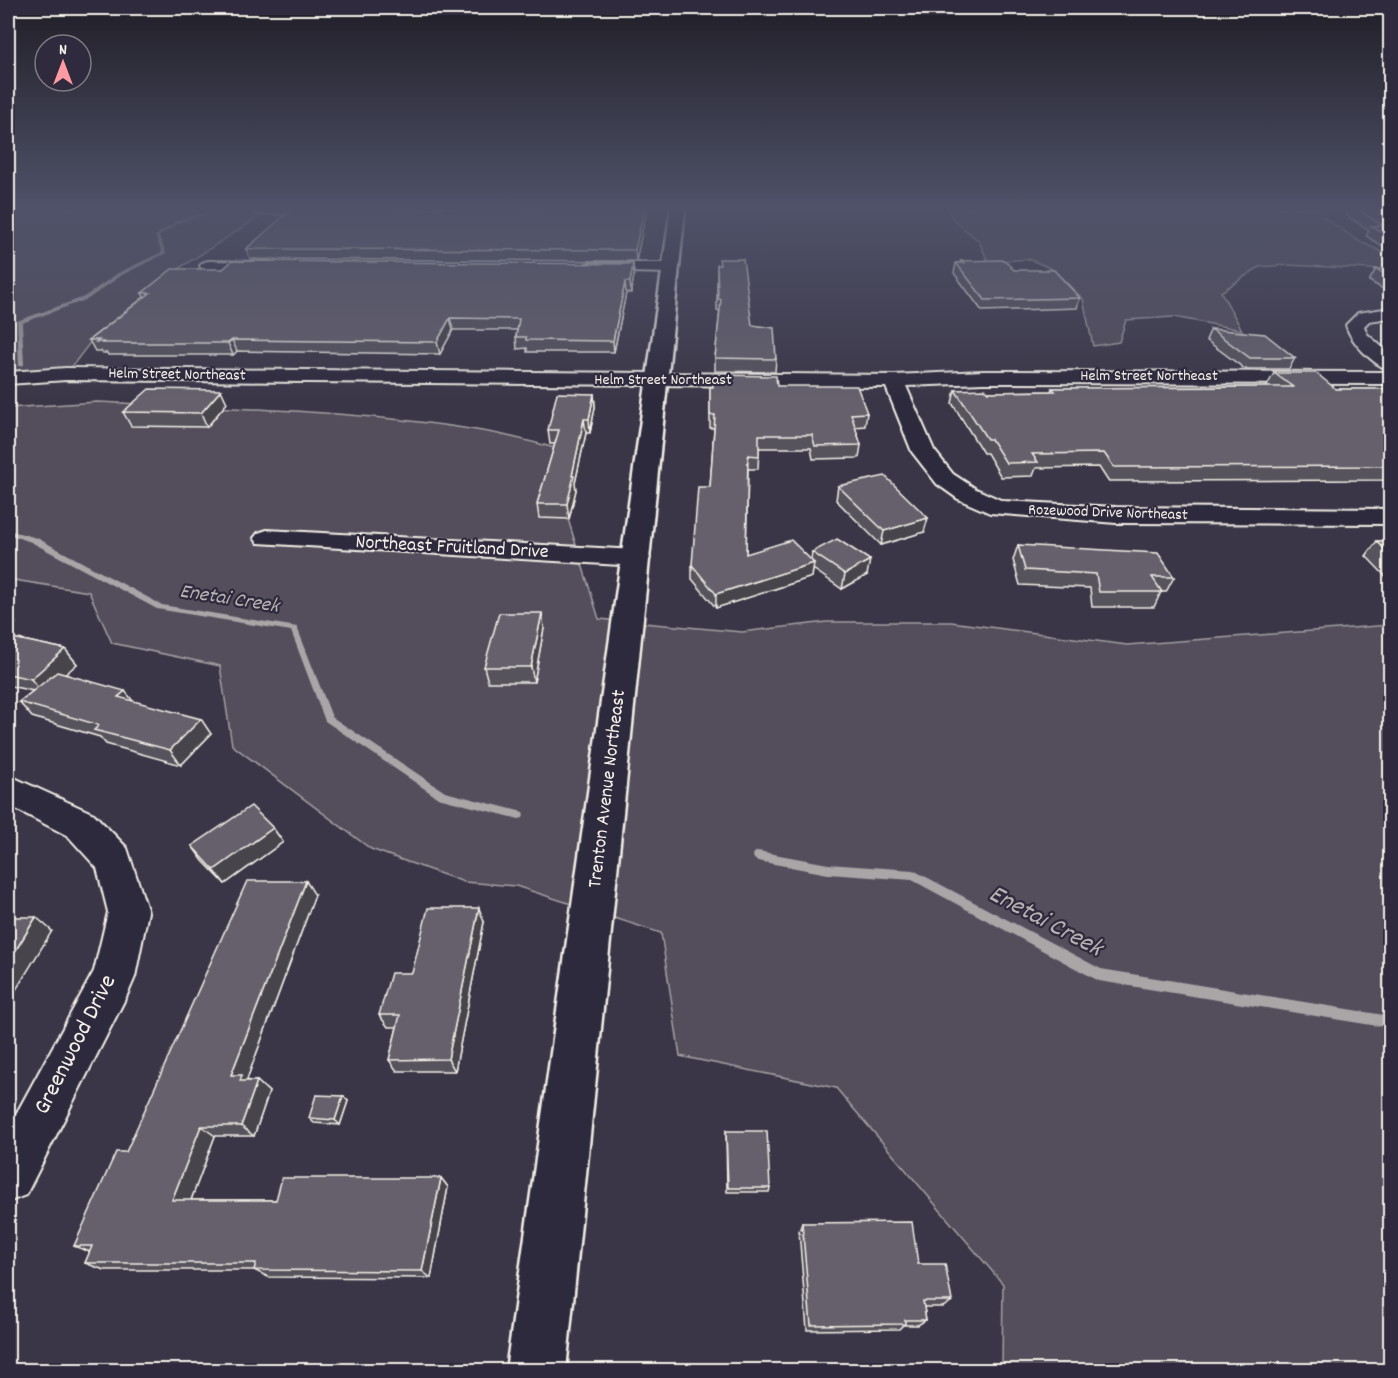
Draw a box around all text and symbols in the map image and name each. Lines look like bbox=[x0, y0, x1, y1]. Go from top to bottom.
north arrow bbox=[33, 33, 93, 93]
text: N bbox=[59, 39, 67, 62]
street label: Helm Street Northeast bbox=[108, 362, 246, 388]
street label: Helm Street Northeast bbox=[1080, 365, 1218, 388]
street label: Helm Street Northeast bbox=[594, 369, 732, 392]
street label: Rozewood Drive Northeast bbox=[1028, 499, 1188, 527]
street label: Northeast Fruitland Drive bbox=[355, 529, 549, 567]
water label: Enetai Creek bbox=[177, 577, 283, 623]
street label: Trenton Avenue Northeast bbox=[582, 688, 634, 890]
water label: Enetai Creek bbox=[982, 877, 1110, 968]
street label: Greenwood Drive bbox=[26, 969, 126, 1121]

